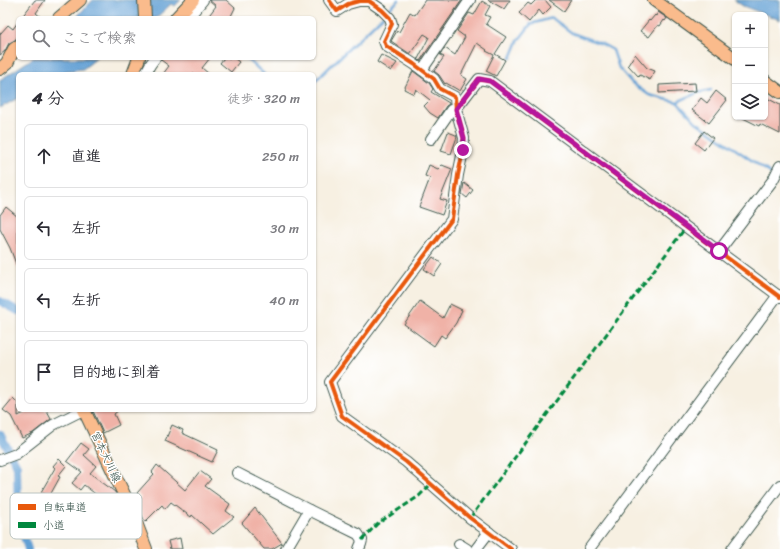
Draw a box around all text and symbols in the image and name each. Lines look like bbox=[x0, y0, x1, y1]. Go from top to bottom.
map controls bbox=[732, 12, 768, 120]
button: + bbox=[732, 12, 768, 48]
search box bbox=[16, 16, 316, 60]
text: ここで検索 bbox=[62, 25, 137, 51]
icon: search bbox=[30, 27, 52, 49]
button: − bbox=[732, 48, 768, 84]
text: 4 分 bbox=[32, 83, 64, 113]
button: layers bbox=[732, 84, 768, 120]
text: 徒歩 · 320 m bbox=[228, 87, 300, 110]
route end bbox=[454, 141, 472, 159]
text: 直進 bbox=[71, 143, 101, 169]
icon: ahead bbox=[33, 145, 55, 167]
text: 250 m bbox=[262, 145, 299, 168]
text: 左折 bbox=[71, 215, 101, 241]
icon: left bbox=[33, 217, 55, 239]
text: 30 m bbox=[270, 217, 299, 240]
route start bbox=[710, 242, 728, 260]
text: 左折 bbox=[71, 287, 101, 313]
icon: left bbox=[33, 289, 55, 311]
text: 40 m bbox=[269, 289, 299, 312]
text: 目的地に到着 bbox=[71, 359, 161, 385]
icon: arrive bbox=[33, 361, 55, 383]
street label: 宮本大川線 bbox=[86, 428, 126, 486]
legend bbox=[10, 493, 142, 539]
text: 自転車道 bbox=[43, 498, 87, 517]
text: 小道 bbox=[43, 516, 65, 535]

